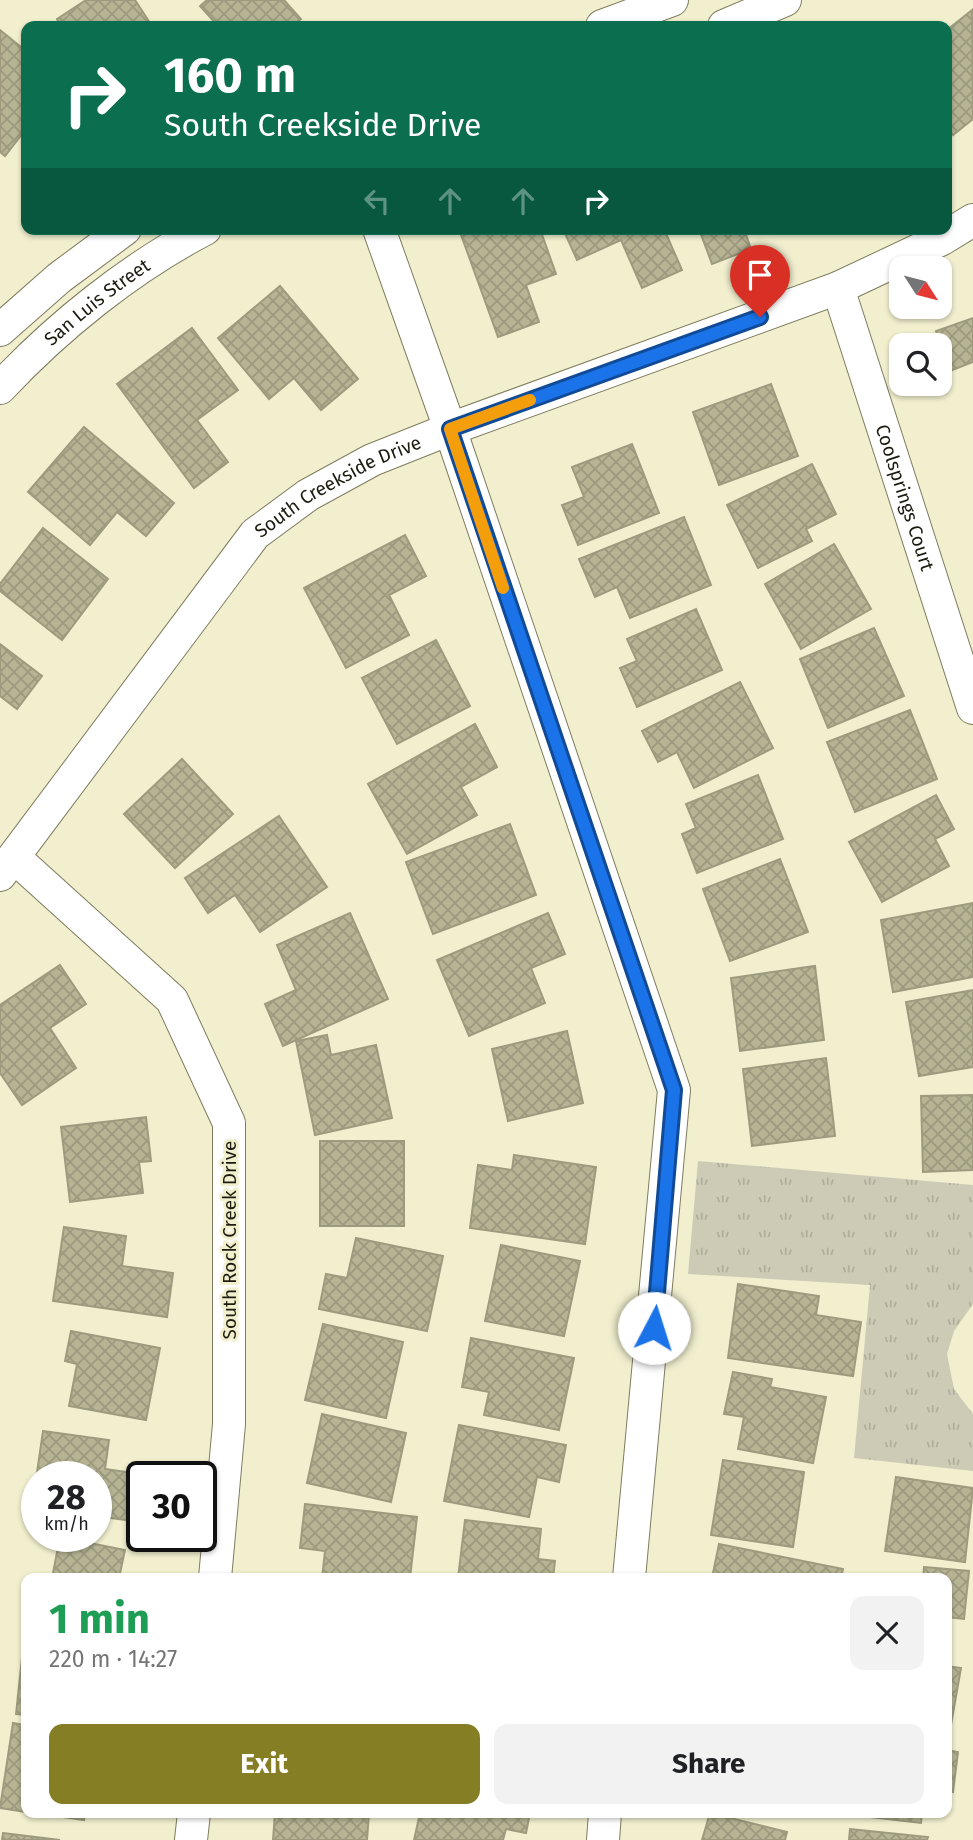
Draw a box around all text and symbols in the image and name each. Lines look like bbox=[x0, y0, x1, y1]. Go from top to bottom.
text: 160 m bbox=[164, 46, 296, 105]
icon: right bbox=[49, 49, 140, 140]
text: South Creekside Drive bbox=[164, 106, 482, 144]
icon: left bbox=[358, 182, 396, 220]
icon: ahead bbox=[431, 182, 469, 220]
icon: ahead bbox=[504, 182, 542, 220]
icon: right bbox=[577, 182, 615, 220]
pin bbox=[730, 245, 790, 317]
street label: San Luis Street bbox=[39, 253, 154, 350]
icon: arrive bbox=[741, 256, 779, 294]
north arrow bbox=[889, 256, 952, 318]
map controls bbox=[889, 256, 952, 396]
button: search bbox=[889, 333, 952, 396]
street label: Coolsprings Court bbox=[871, 421, 940, 574]
street label: South Creekside Drive bbox=[250, 430, 424, 542]
street label: South Rock Creek Drive bbox=[218, 1141, 241, 1339]
position arrow bbox=[617, 1291, 691, 1365]
speed limit sign: 30 bbox=[126, 1461, 217, 1552]
text: 28 bbox=[47, 1476, 86, 1518]
text: km/h bbox=[44, 1513, 89, 1535]
text: 1 min bbox=[49, 1594, 150, 1644]
button: close bbox=[850, 1596, 924, 1670]
text: 220 m · 14:27 bbox=[49, 1645, 177, 1673]
button: Exit bbox=[49, 1724, 480, 1804]
button: Share bbox=[494, 1724, 924, 1804]

